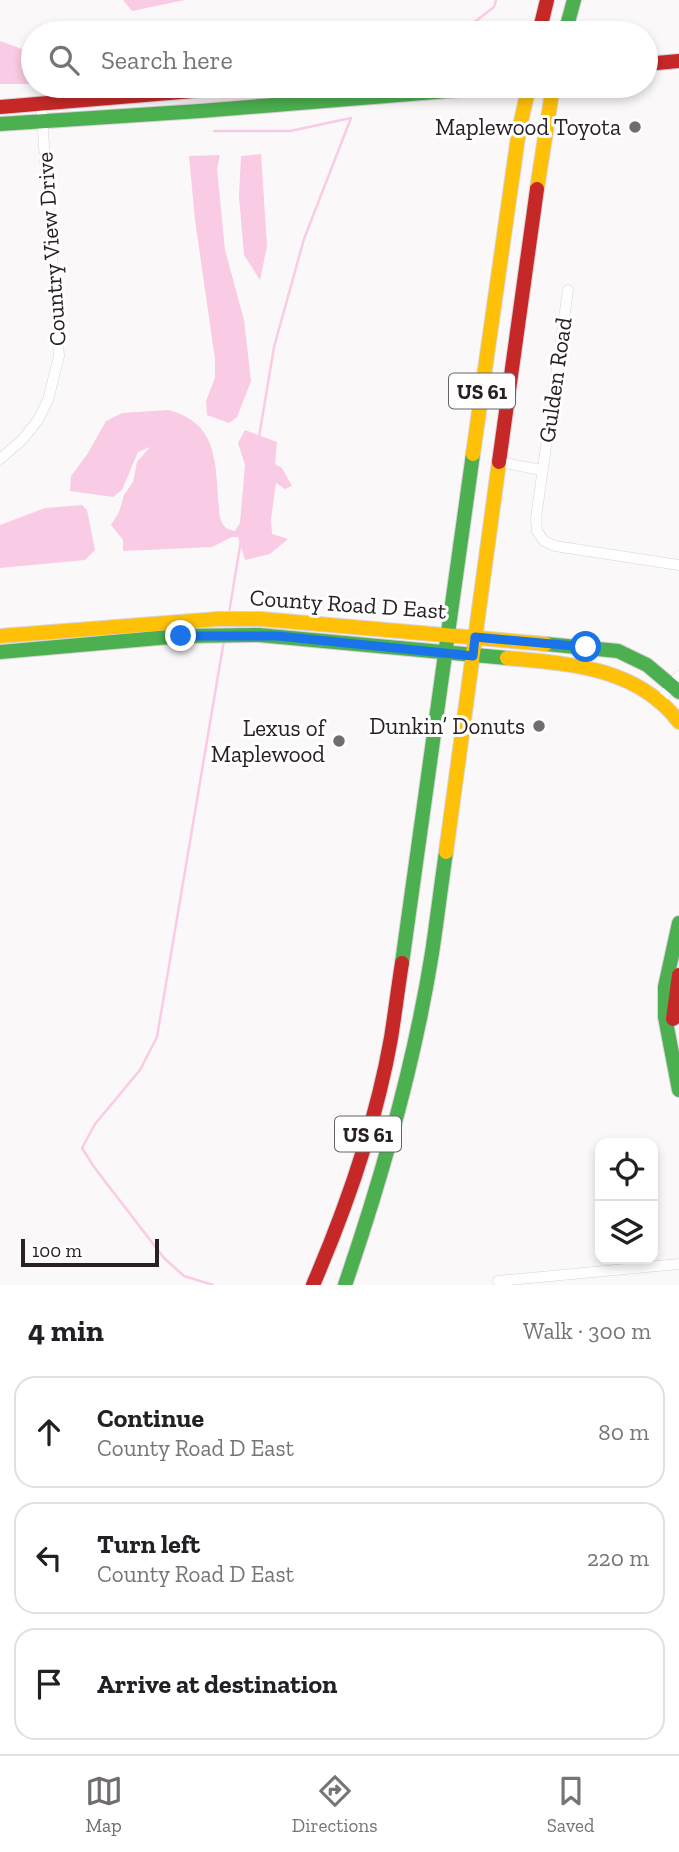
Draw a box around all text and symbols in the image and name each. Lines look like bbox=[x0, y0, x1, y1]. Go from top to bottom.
search box bbox=[21, 21, 658, 98]
icon: search bbox=[45, 41, 83, 79]
text: Search here bbox=[101, 44, 233, 76]
place label: Maplewood Toyota bbox=[435, 113, 621, 141]
marker: Maplewood Toyota bbox=[627, 119, 643, 135]
street label: Country View Drive bbox=[30, 151, 72, 347]
street label: Gulden Road bbox=[532, 315, 578, 444]
road number: US 61 bbox=[449, 374, 515, 408]
street label: County Road D East bbox=[249, 583, 448, 625]
route end bbox=[165, 620, 196, 651]
route start bbox=[570, 631, 601, 662]
place label: Dunkin’ Donuts bbox=[369, 712, 525, 740]
place label: Lexus of Maplewood bbox=[211, 714, 327, 768]
marker: Dunkin’ Donuts bbox=[531, 718, 547, 734]
marker: Lexus of Maplewood bbox=[331, 733, 347, 749]
road number: US 61 bbox=[335, 1116, 401, 1152]
map controls bbox=[595, 1138, 658, 1264]
button: locate bbox=[595, 1138, 658, 1201]
button: layers bbox=[595, 1201, 658, 1264]
scale bar bbox=[21, 1236, 159, 1268]
text: 100 m bbox=[32, 1239, 82, 1262]
text: 4 min bbox=[28, 1313, 104, 1349]
text: Walk · 300 m bbox=[523, 1317, 651, 1345]
text: Continue bbox=[97, 1402, 204, 1434]
icon: ahead bbox=[30, 1413, 68, 1451]
text: 80 m bbox=[598, 1418, 649, 1446]
text: County Road D East bbox=[97, 1434, 294, 1462]
text: Turn left bbox=[97, 1528, 200, 1560]
icon: left bbox=[30, 1539, 68, 1577]
text: 220 m bbox=[587, 1544, 649, 1572]
text: County Road D East bbox=[97, 1560, 294, 1588]
icon: arrive bbox=[30, 1665, 68, 1703]
text: Arrive at destination bbox=[97, 1668, 337, 1700]
tab: Map bbox=[85, 1772, 123, 1837]
tab: Directions bbox=[292, 1772, 378, 1837]
tab: Saved bbox=[547, 1772, 594, 1837]

